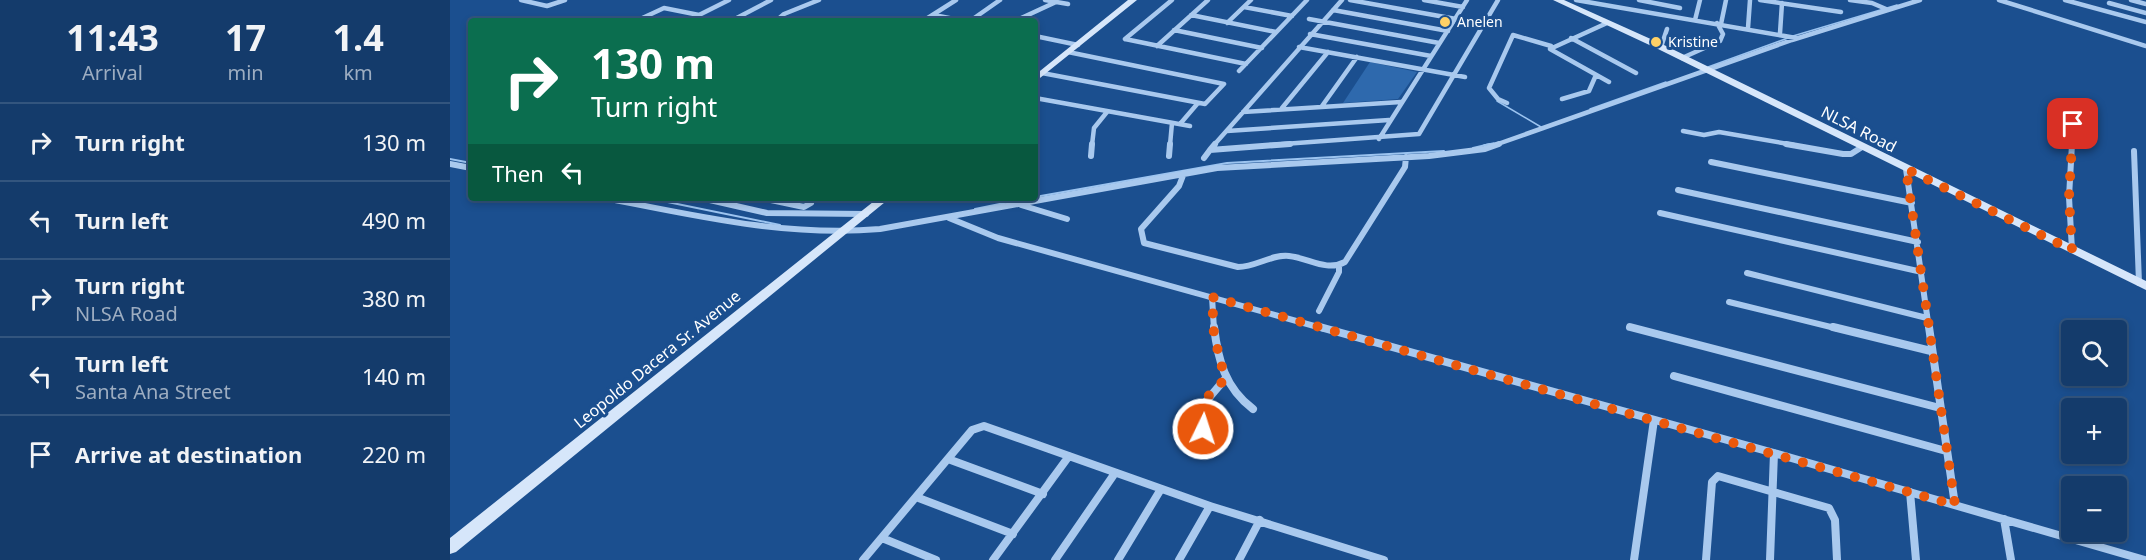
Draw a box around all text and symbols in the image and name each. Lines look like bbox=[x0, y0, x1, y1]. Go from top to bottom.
place label: Anelen bbox=[1457, 12, 1503, 31]
text: 11:43 bbox=[66, 13, 159, 62]
text: 17 bbox=[225, 13, 266, 62]
text: 1.4 bbox=[332, 13, 384, 62]
marker: Anelen bbox=[1438, 15, 1452, 29]
place label: Kristine bbox=[1668, 32, 1718, 51]
text: 130 m bbox=[591, 34, 715, 91]
marker: Kristine bbox=[1649, 35, 1663, 49]
icon: right bbox=[492, 42, 570, 120]
text: Arrival bbox=[82, 59, 143, 86]
text: min bbox=[227, 59, 264, 86]
text: km bbox=[343, 59, 373, 86]
text: Turn right bbox=[591, 88, 717, 125]
pin bbox=[2047, 98, 2098, 149]
street label: NLSA Road bbox=[1817, 101, 1901, 157]
icon: arrive bbox=[2056, 107, 2089, 140]
icon: right bbox=[24, 126, 57, 159]
text: Turn right bbox=[75, 127, 185, 157]
text: 130 m bbox=[362, 127, 426, 157]
icon: left bbox=[556, 156, 589, 189]
text: Then bbox=[492, 158, 544, 188]
icon: left bbox=[24, 204, 57, 237]
text: Turn left bbox=[75, 205, 169, 235]
text: 490 m bbox=[362, 205, 426, 235]
text: Turn right bbox=[75, 270, 185, 300]
icon: right bbox=[24, 282, 57, 315]
text: 380 m bbox=[362, 283, 426, 313]
street label: Leopoldo Dacera Sr. Avenue bbox=[569, 285, 745, 433]
text: NLSA Road bbox=[75, 300, 178, 327]
map controls bbox=[2061, 320, 2127, 542]
button: search bbox=[2061, 320, 2127, 386]
text: Turn left bbox=[75, 348, 169, 378]
icon: left bbox=[24, 360, 57, 393]
text: 140 m bbox=[362, 361, 426, 391]
text: Santa Ana Street bbox=[75, 378, 231, 405]
position arrow bbox=[1171, 397, 1235, 461]
button: + bbox=[2061, 398, 2127, 464]
icon: arrive bbox=[24, 438, 57, 471]
text: Arrive at destination bbox=[75, 439, 302, 469]
text: 220 m bbox=[362, 439, 426, 469]
button: − bbox=[2061, 476, 2127, 542]

